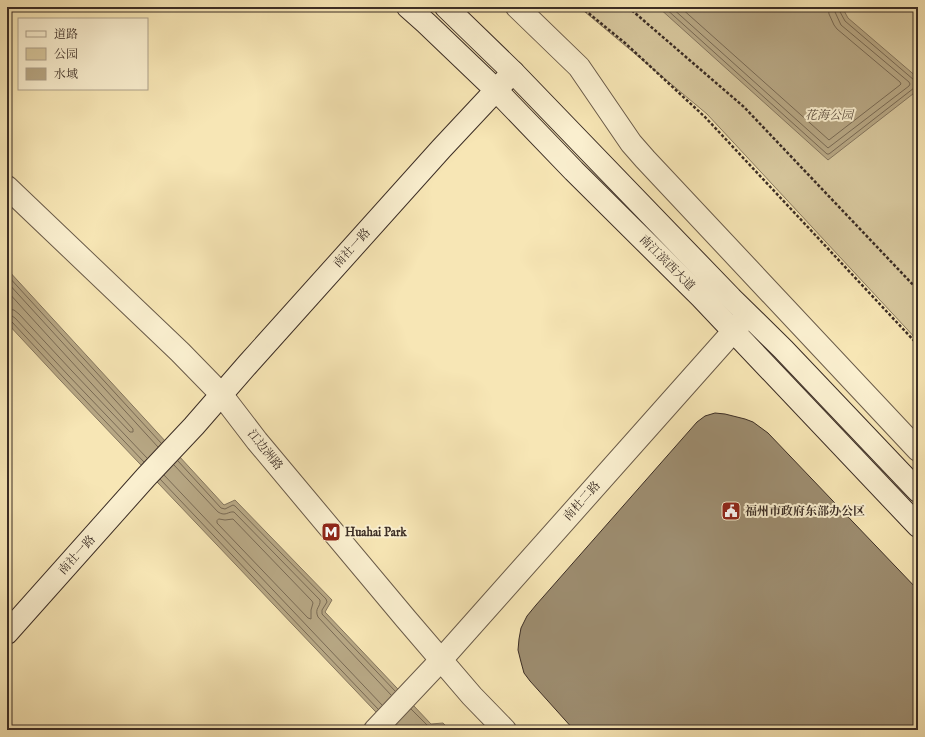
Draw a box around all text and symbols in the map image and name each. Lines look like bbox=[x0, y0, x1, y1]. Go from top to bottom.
legend bbox=[18, 18, 148, 90]
text: 道路 bbox=[54, 27, 78, 42]
text: 公园 bbox=[54, 47, 78, 62]
text: 水域 bbox=[54, 67, 78, 82]
park label: 花海公园 bbox=[805, 108, 855, 123]
street label: 南社一路 bbox=[330, 225, 374, 271]
street label: 南江滨西大道 bbox=[636, 232, 698, 294]
street label: 江边洲路 bbox=[244, 427, 286, 473]
street label: 南杜二路 bbox=[560, 478, 604, 524]
public building icon: 福州市政府东部办公区 bbox=[720, 500, 742, 522]
place label: 福州市政府东部办公区 bbox=[745, 504, 865, 519]
metro station icon: Huahai Park bbox=[320, 521, 342, 543]
place label: Huahai Park bbox=[345, 525, 407, 540]
street label: 南社一路 bbox=[55, 532, 99, 578]

